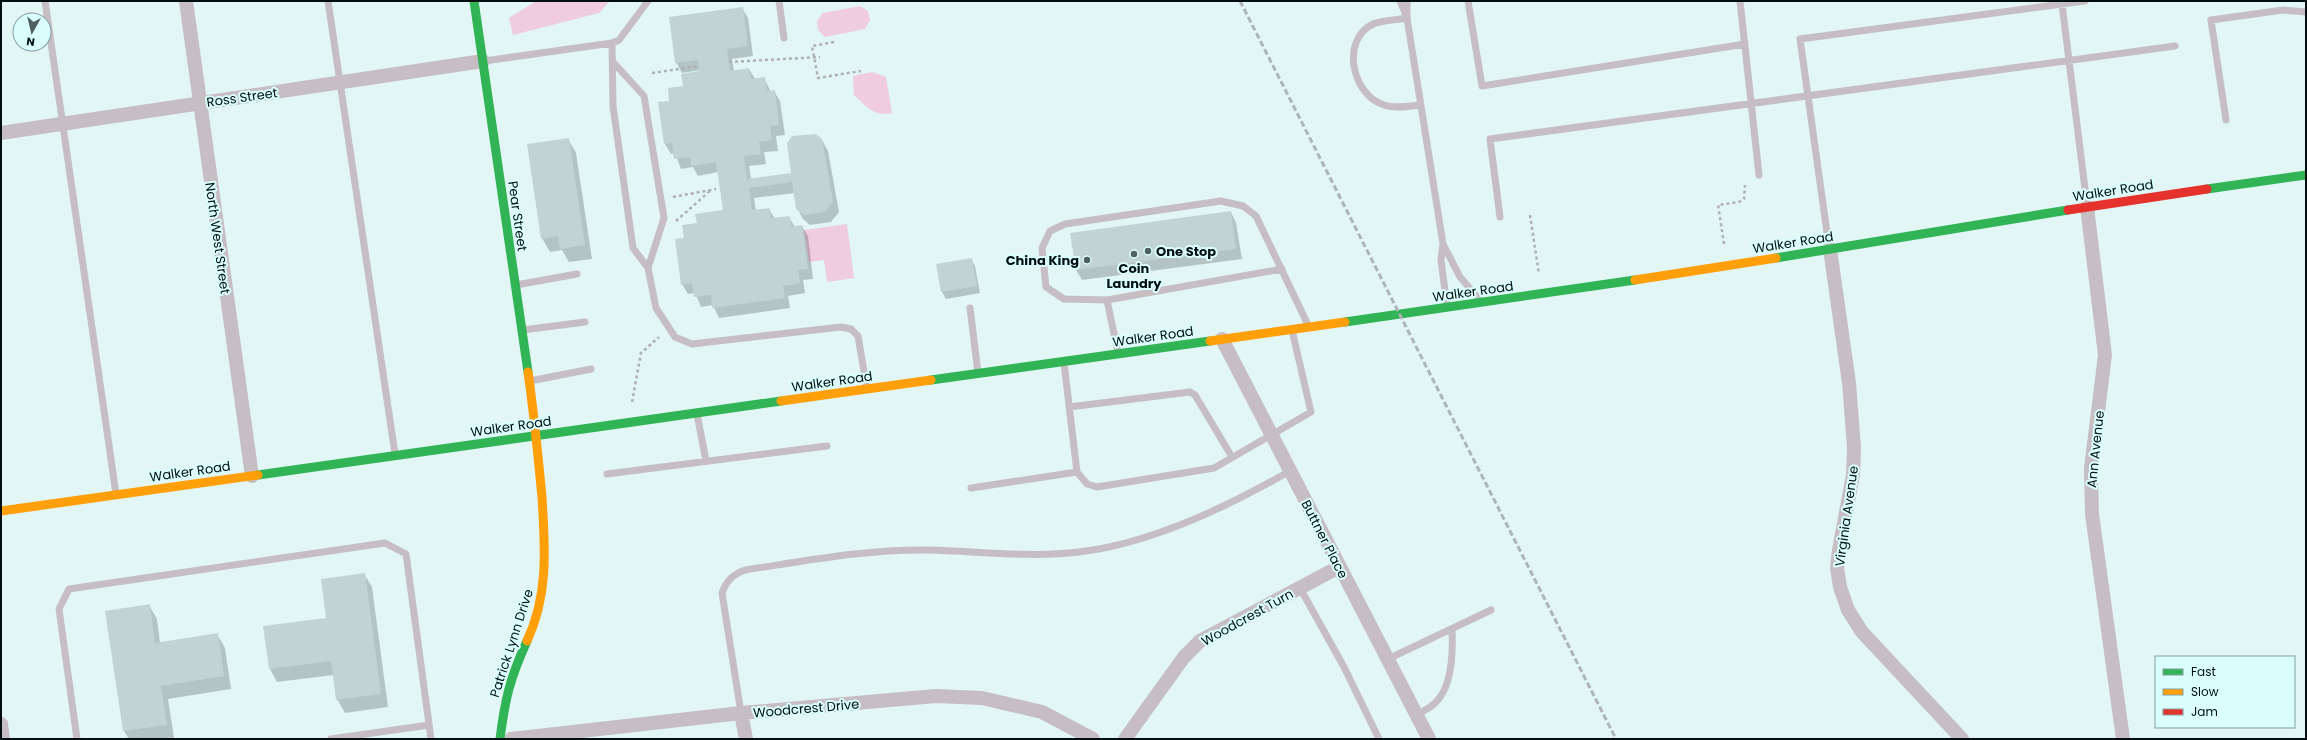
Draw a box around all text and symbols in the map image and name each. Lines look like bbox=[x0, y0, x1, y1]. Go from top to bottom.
north arrow bbox=[12, 12, 52, 52]
text: N bbox=[25, 33, 36, 50]
street label: Ross Street bbox=[205, 83, 279, 112]
street label: Walker Road bbox=[2071, 175, 2155, 206]
street label: Pear Street bbox=[503, 180, 532, 253]
street label: North West Street bbox=[200, 181, 235, 295]
street label: Walker Road bbox=[1751, 227, 1835, 258]
place label: One Stop bbox=[1156, 242, 1216, 261]
marker: One Stop bbox=[1143, 246, 1153, 256]
marker: Coin Laundry bbox=[1129, 249, 1139, 259]
place label: China King bbox=[1006, 251, 1079, 270]
marker: China King bbox=[1082, 255, 1092, 265]
place label: Coin Laundry bbox=[1106, 259, 1162, 293]
street label: Walker Road bbox=[1431, 276, 1515, 307]
street label: Walker Road bbox=[1111, 321, 1195, 352]
street label: Walker Road bbox=[790, 366, 874, 397]
street label: Ann Avenue bbox=[2082, 409, 2109, 489]
street label: Walker Road bbox=[469, 411, 553, 442]
street label: Walker Road bbox=[148, 456, 232, 487]
street label: Virginia Avenue bbox=[1830, 465, 1863, 568]
street label: Buttner Place bbox=[1297, 497, 1353, 582]
street label: Woodcrest Turn bbox=[1198, 584, 1297, 651]
street label: Patrick Lynn Drive bbox=[485, 587, 538, 700]
legend bbox=[2155, 656, 2295, 728]
text: Fast bbox=[2191, 663, 2216, 680]
text: Slow bbox=[2191, 683, 2219, 700]
street label: Woodcrest Drive bbox=[752, 694, 860, 723]
text: Jam bbox=[2191, 703, 2218, 720]

